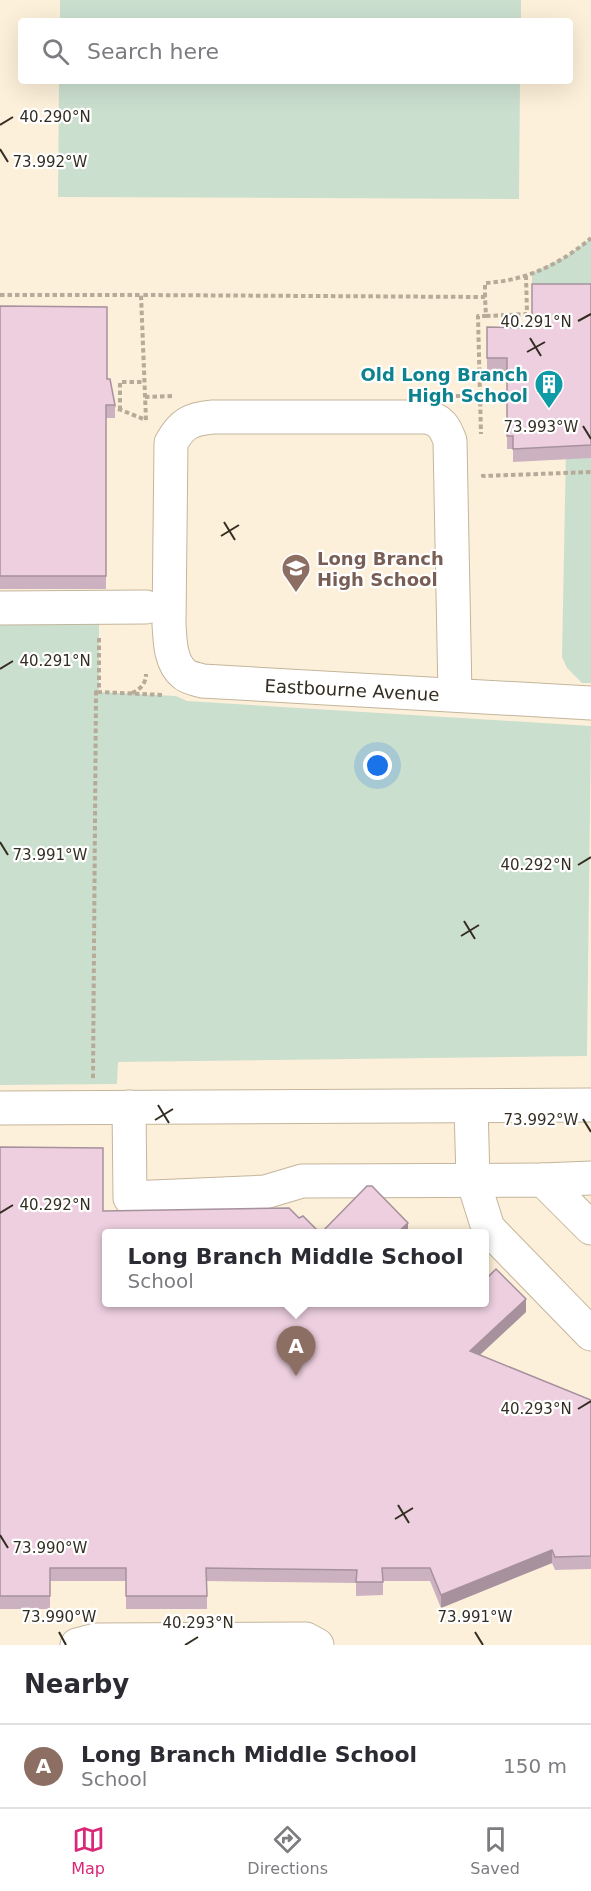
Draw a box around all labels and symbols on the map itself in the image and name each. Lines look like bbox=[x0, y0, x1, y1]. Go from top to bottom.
text: 40.290°N bbox=[19, 108, 91, 126]
text: 73.992°W bbox=[13, 153, 88, 171]
text: 40.291°N bbox=[500, 313, 572, 331]
place label: Old Long Branch High School bbox=[361, 364, 528, 406]
building icon: Old Long Branch High School bbox=[533, 368, 565, 410]
text: 73.993°W bbox=[504, 418, 579, 436]
place label: Long Branch High School bbox=[317, 548, 444, 590]
school or university icon: Long Branch High School bbox=[280, 552, 312, 594]
text: 40.291°N bbox=[19, 652, 91, 670]
street label: Eastbourne Avenue bbox=[264, 675, 440, 705]
your location bbox=[363, 751, 392, 780]
text: 73.991°W bbox=[13, 846, 88, 864]
text: 40.292°N bbox=[500, 856, 572, 874]
text: 73.992°W bbox=[504, 1111, 579, 1129]
text: 40.292°N bbox=[19, 1196, 91, 1214]
pin: A bbox=[276, 1326, 316, 1376]
text: 40.293°N bbox=[500, 1400, 572, 1418]
text: 73.990°W bbox=[13, 1539, 88, 1557]
text: 73.990°W bbox=[22, 1608, 97, 1626]
text: 73.991°W bbox=[438, 1608, 513, 1626]
text: 40.293°N bbox=[162, 1614, 234, 1632]

